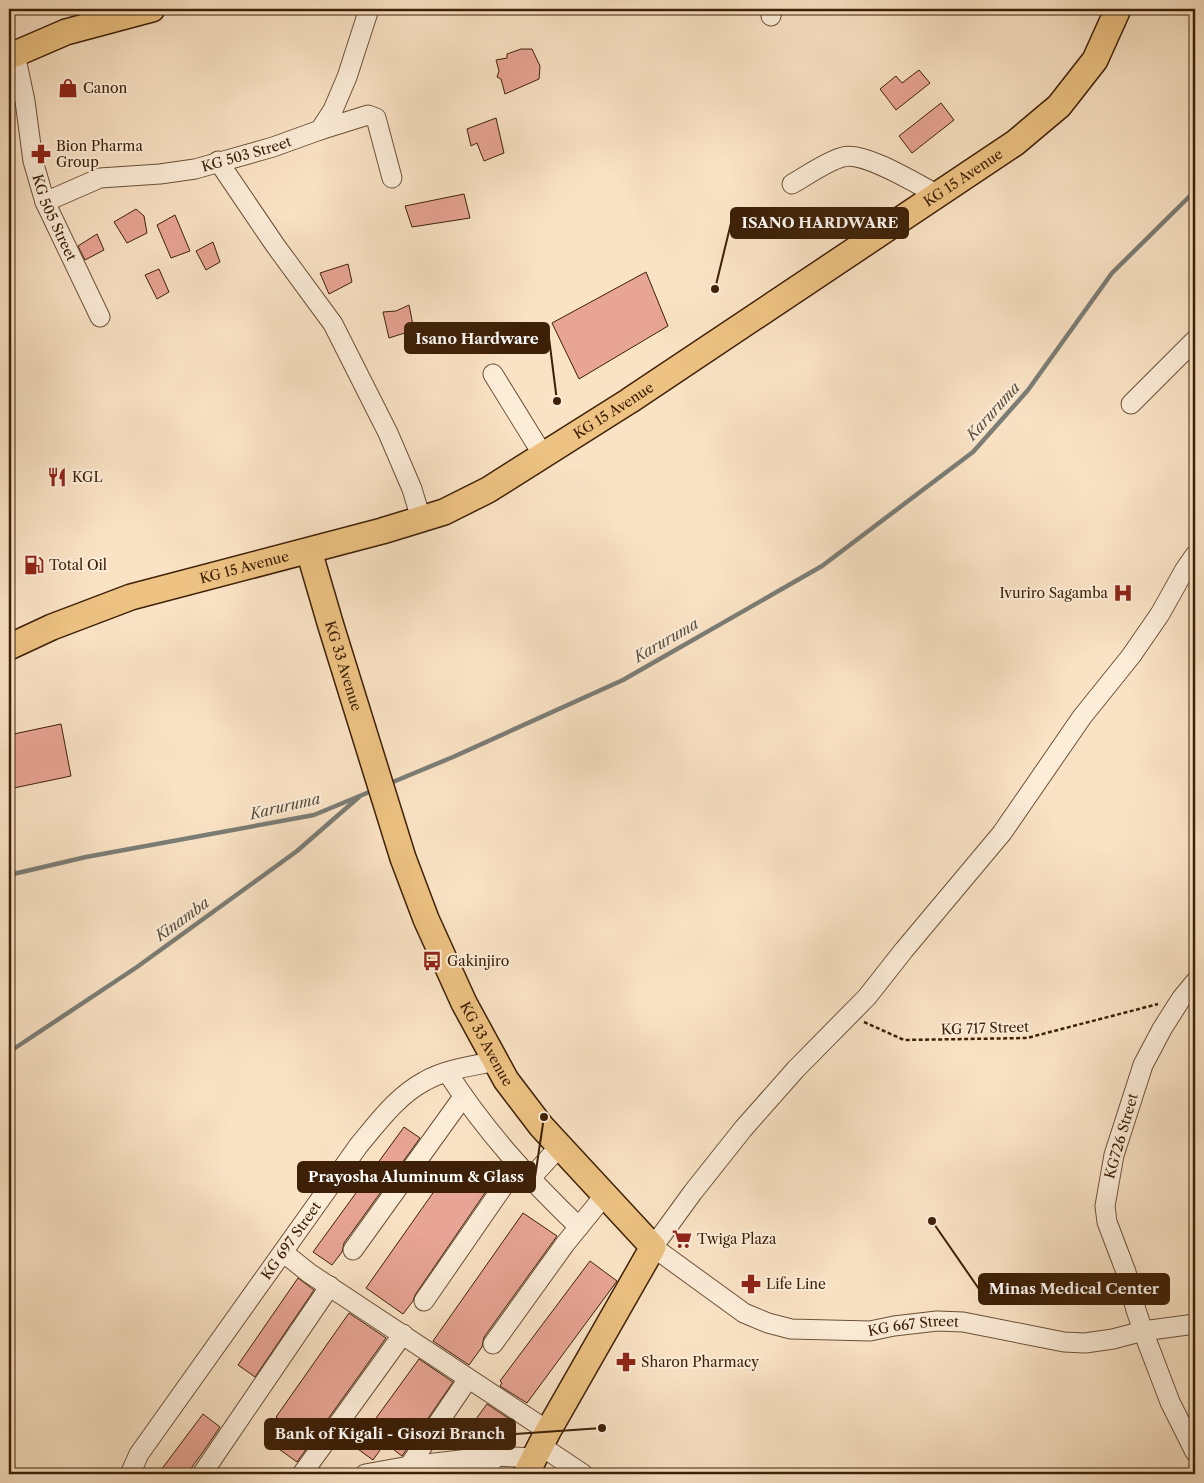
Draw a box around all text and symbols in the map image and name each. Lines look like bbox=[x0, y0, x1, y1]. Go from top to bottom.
shop icon: Canon bbox=[57, 77, 79, 99]
place label: Canon bbox=[83, 79, 128, 97]
street label: KG 503 Street bbox=[199, 132, 294, 176]
place label: Bion Pharma Group bbox=[56, 137, 143, 171]
pharmacy icon: Bion Pharma Group bbox=[30, 143, 52, 165]
street label: KG 15 Avenue bbox=[920, 145, 1006, 211]
street label: KG 505 Street bbox=[28, 172, 81, 264]
callout: ISANO HARDWARE bbox=[731, 208, 908, 238]
text: ISANO HARDWARE bbox=[742, 213, 899, 232]
callout: Isano Hardware bbox=[405, 323, 549, 353]
text: Isano Hardware bbox=[415, 329, 539, 348]
street label: KG 15 Avenue bbox=[570, 378, 657, 443]
water label: Karuruma bbox=[961, 378, 1024, 445]
restaurant icon: KGL bbox=[46, 466, 68, 488]
place label: KGL bbox=[72, 468, 103, 486]
street label: KG 15 Avenue bbox=[198, 547, 291, 588]
fuel station icon: Total Oil bbox=[23, 554, 45, 576]
place label: Total Oil bbox=[49, 556, 107, 574]
hospital icon: Ivuriro Sagamba bbox=[1112, 582, 1134, 604]
place label: Ivuriro Sagamba bbox=[999, 584, 1109, 602]
water label: Karuruma bbox=[629, 614, 702, 667]
street label: KG 33 Avenue bbox=[321, 619, 366, 713]
water label: Karuruma bbox=[247, 789, 322, 824]
water label: Kinamba bbox=[150, 893, 213, 946]
bus stop icon: Gakinjiro bbox=[421, 950, 443, 972]
place label: Gakinjiro bbox=[447, 952, 509, 970]
street label: KG 33 Avenue bbox=[456, 998, 517, 1090]
street label: KG 717 Street bbox=[941, 1017, 1029, 1039]
street label: KG726 Street bbox=[1100, 1091, 1142, 1181]
callout: Prayosha Aluminum & Glass bbox=[298, 1162, 535, 1192]
text: Prayosha Aluminum & Glass bbox=[308, 1167, 524, 1186]
street label: KG 697 Street bbox=[257, 1198, 325, 1283]
supermarket icon: Twiga Plaza bbox=[671, 1228, 693, 1250]
place label: Twiga Plaza bbox=[697, 1230, 777, 1248]
pharmacy icon: Life Line bbox=[740, 1273, 762, 1295]
callout: Minas Medical Center bbox=[979, 1274, 1169, 1304]
place label: Life Line bbox=[766, 1275, 826, 1293]
text: Minas Medical Center bbox=[989, 1279, 1160, 1298]
street label: KG 667 Street bbox=[866, 1312, 959, 1340]
pharmacy icon: Sharon Pharmacy bbox=[615, 1351, 637, 1373]
place label: Sharon Pharmacy bbox=[641, 1353, 759, 1371]
callout: Bank of Kigali - Gisozi Branch bbox=[265, 1419, 515, 1449]
text: Bank of Kigali - Gisozi Branch bbox=[275, 1424, 506, 1443]

